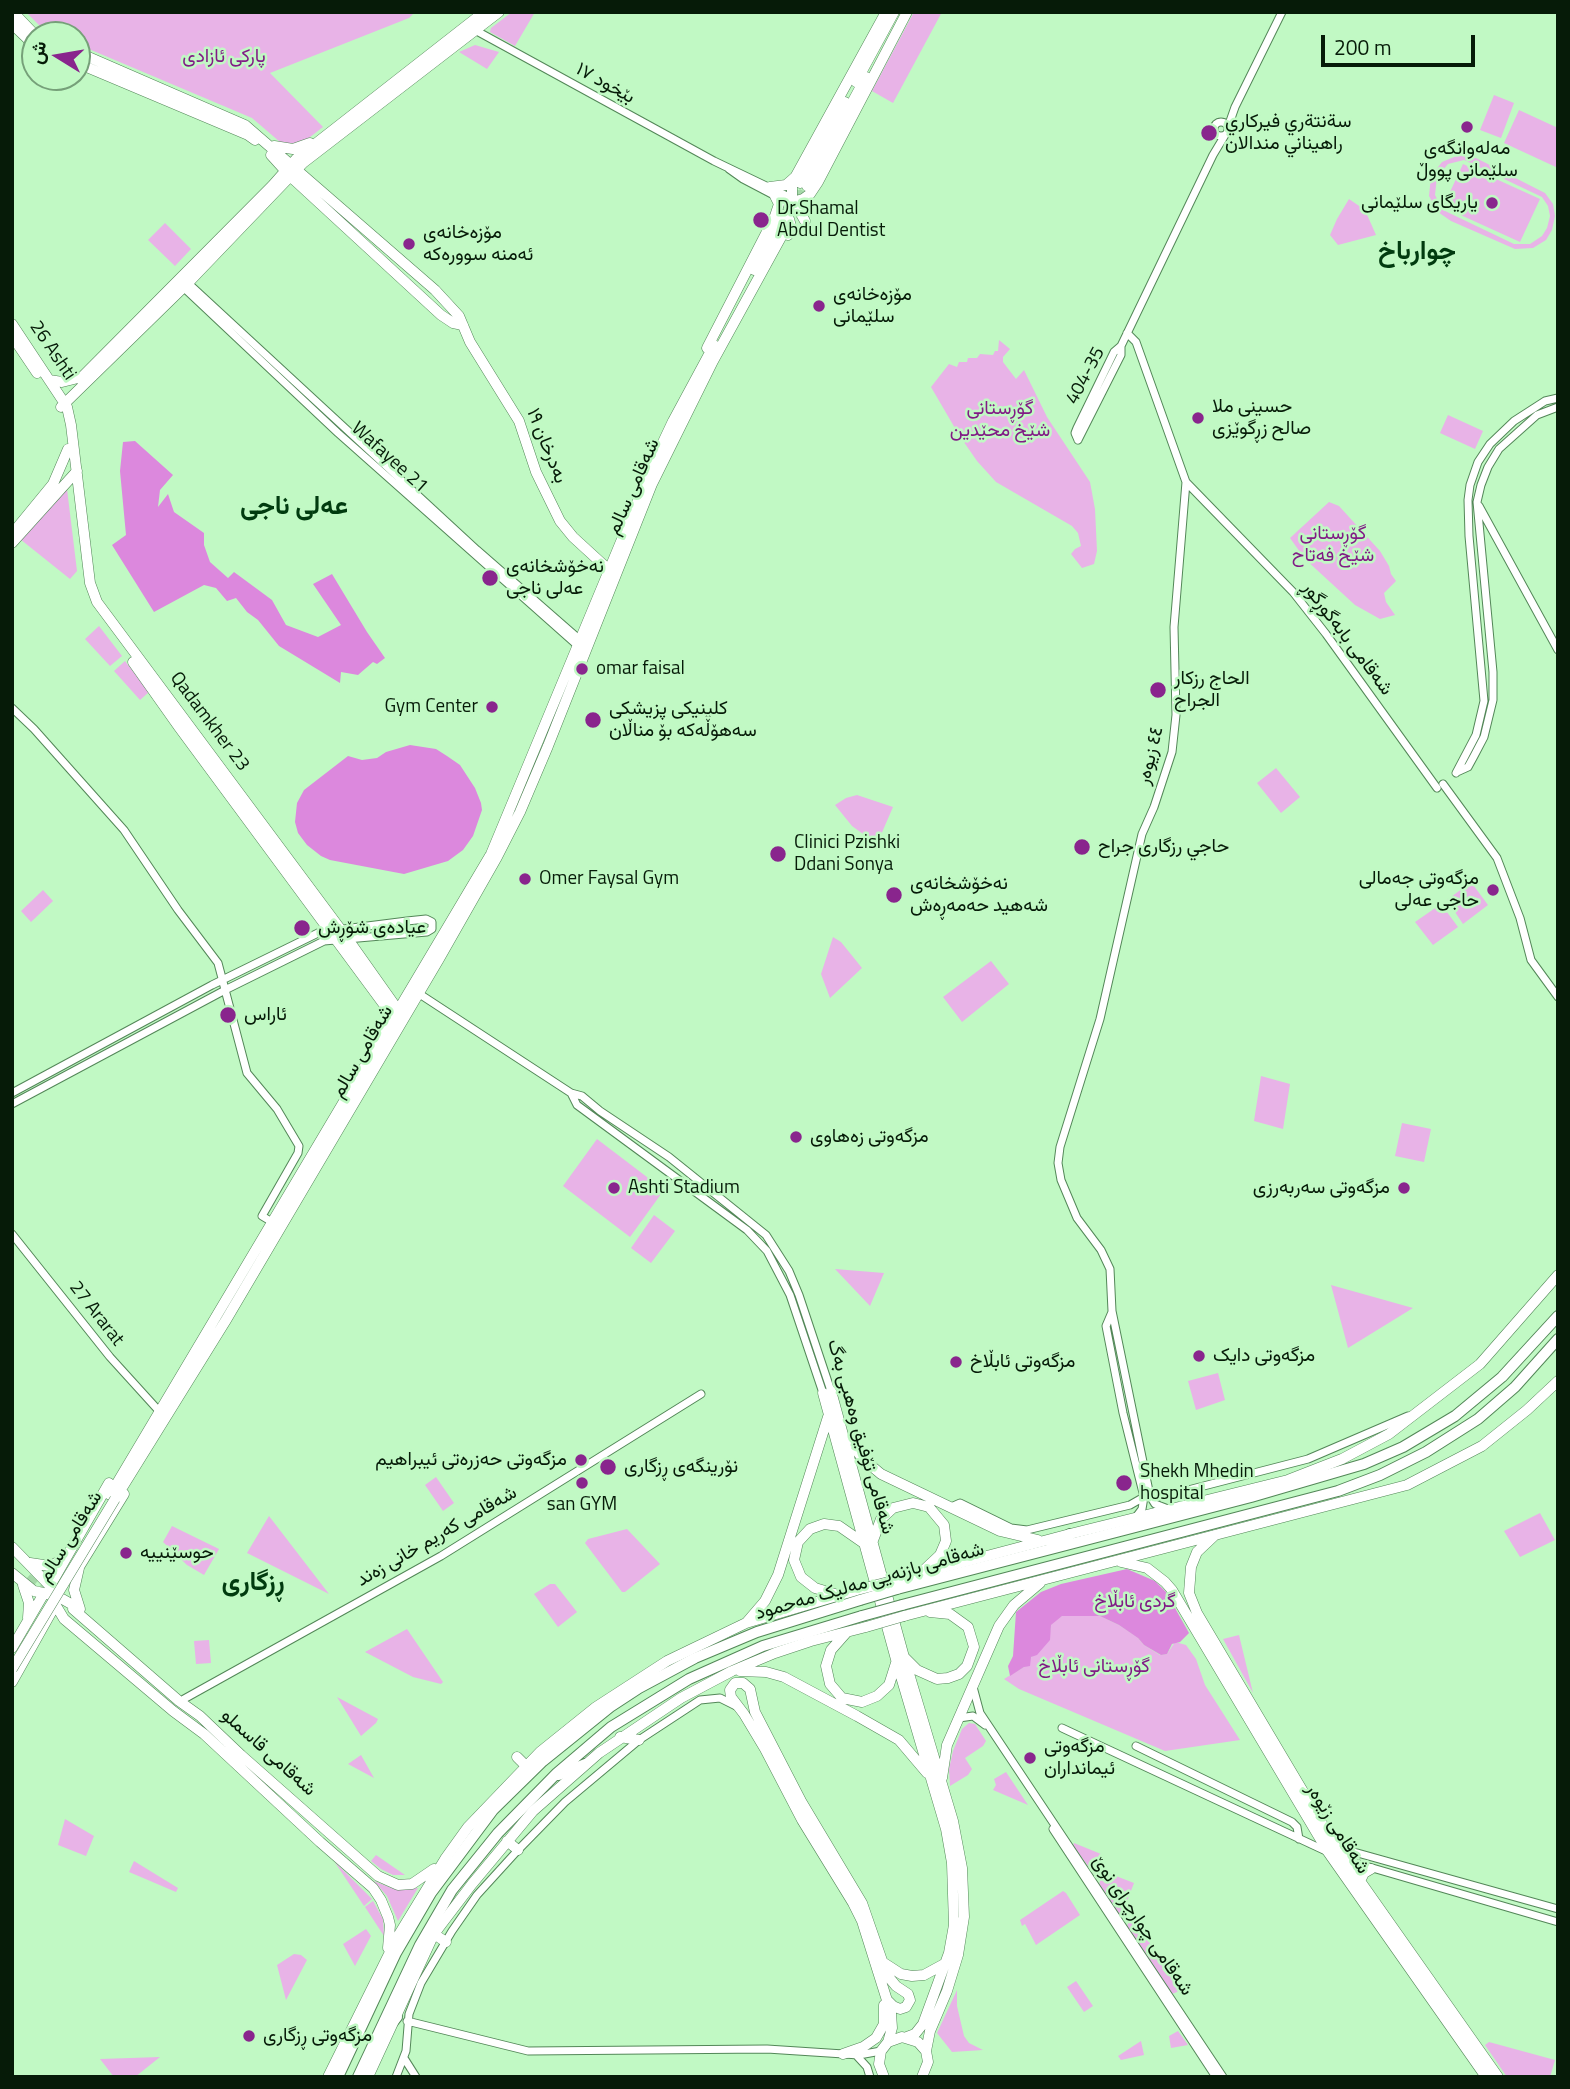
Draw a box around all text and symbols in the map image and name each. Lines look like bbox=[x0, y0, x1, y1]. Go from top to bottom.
north arrow bbox=[21, 21, 91, 91]
scale bar bbox=[1325, 21, 1479, 65]
text: 200 m bbox=[1334, 31, 1391, 63]
text: ش bbox=[20, 38, 53, 66]
park label: پارکی ئازادی bbox=[182, 46, 266, 68]
street label: بێخود ١٧ bbox=[572, 59, 638, 109]
place label: سةنتةري فيركاري راهيناني مندالان bbox=[1225, 111, 1352, 155]
marker: مەلەوانگەی سلێمانی پووڵ bbox=[1459, 119, 1475, 135]
marker: سةنتةري فيركاري راهيناني مندالان bbox=[1199, 123, 1219, 143]
place label: مەلەوانگەی سلێمانی پووڵ bbox=[1416, 138, 1518, 182]
place label: یاریگای سلێمانی bbox=[1361, 192, 1478, 214]
marker: یاریگای سلێمانی bbox=[1484, 195, 1500, 211]
place label: Dr.Shamal Abdul Dentist bbox=[777, 198, 885, 242]
marker: Dr.Shamal Abdul Dentist bbox=[751, 210, 771, 230]
place label: مۆزەخانەی ئەمنە سوورەکە bbox=[423, 222, 533, 266]
marker: مۆزەخانەی ئەمنە سوورەکە bbox=[401, 236, 417, 252]
district label: چوارباخ bbox=[1378, 237, 1456, 269]
place label: مۆزەخانەی سلێمانی bbox=[833, 284, 912, 328]
marker: مۆزەخانەی سلێمانی bbox=[811, 298, 827, 314]
street label: 26 Ashti bbox=[24, 317, 80, 385]
street label: 404-35 bbox=[1061, 343, 1111, 409]
place label: حسینی ملا صالح زڕگوێزی bbox=[1212, 396, 1311, 440]
park label: گۆڕستانی شێخ محێدین bbox=[950, 398, 1050, 442]
street label: بەدرخان ١٩ bbox=[521, 405, 571, 487]
marker: حسینی ملا صالح زڕگوێزی bbox=[1190, 410, 1206, 426]
street label: Wafayee 21 bbox=[346, 418, 432, 498]
street label: شەقامی سالم bbox=[603, 435, 665, 539]
district label: عەلی ناجی bbox=[240, 492, 348, 524]
park label: گۆڕستانی شێخ فەتاح bbox=[1292, 523, 1374, 567]
place label: نەخۆشخانەی عەلی ناجی bbox=[506, 556, 604, 600]
marker: نەخۆشخانەی عەلی ناجی bbox=[480, 568, 500, 588]
street label: شەقامی بابەگوڕگوڕ bbox=[1297, 578, 1397, 700]
place label: omar faisal bbox=[596, 658, 685, 680]
marker: omar faisal bbox=[574, 661, 590, 677]
street label: Qadamkher 23 bbox=[164, 668, 254, 776]
place label: الحاج رزكار الجراح bbox=[1174, 668, 1250, 712]
marker: الحاج رزكار الجراح bbox=[1148, 680, 1168, 700]
place label: Gym Center bbox=[384, 696, 478, 718]
place label: کلینیکی پزیشکی سەهۆڵەکە بۆ مناڵان bbox=[609, 698, 757, 742]
marker: Gym Center bbox=[484, 699, 500, 715]
marker: کلینیکی پزیشکی سەهۆڵەکە بۆ مناڵان bbox=[583, 710, 603, 730]
street label: ٤٤ زیوەر bbox=[1133, 725, 1169, 787]
place label: Clinici Pzishki Ddani Sonya bbox=[794, 832, 900, 876]
place label: حاجي رزگارى جراح bbox=[1098, 836, 1229, 858]
marker: حاجي رزگارى جراح bbox=[1072, 837, 1092, 857]
marker: Clinici Pzishki Ddani Sonya bbox=[768, 844, 788, 864]
place label: Omer Faysal Gym bbox=[539, 868, 679, 890]
place label: مزگەوتی جەمالی حاجی عەلی bbox=[1359, 868, 1479, 912]
marker: Omer Faysal Gym bbox=[517, 871, 533, 887]
place label: نەخۆشخانەی شەهید حەمەڕەش bbox=[910, 873, 1048, 917]
marker: مزگەوتی جەمالی حاجی عەلی bbox=[1485, 882, 1501, 898]
marker: نەخۆشخانەی شەهید حەمەڕەش bbox=[884, 885, 904, 905]
place label: عیادەی شۆڕش bbox=[318, 917, 426, 939]
marker: عیادەی شۆڕش bbox=[292, 918, 312, 938]
street label: شەقامی سالم bbox=[327, 1002, 399, 1102]
place label: ئاراس bbox=[244, 1004, 287, 1026]
marker: ئاراس bbox=[218, 1005, 238, 1025]
place label: مزگەوتی زەهاوی bbox=[810, 1126, 929, 1148]
marker: مزگەوتی زەهاوی bbox=[788, 1129, 804, 1145]
place label: Ashti Stadium bbox=[628, 1177, 740, 1199]
place label: مزگەوتی سەربەرزی bbox=[1253, 1177, 1390, 1199]
marker: Ashti Stadium bbox=[606, 1180, 622, 1196]
marker: مزگەوتی سەربەرزی bbox=[1396, 1180, 1412, 1196]
street label: 27 Ararat bbox=[64, 1277, 128, 1351]
street label: شەقامی تۆفیق وەهبی بەگ bbox=[821, 1337, 899, 1537]
place label: مزگەوتی دایک bbox=[1213, 1345, 1315, 1367]
marker: مزگەوتی دایک bbox=[1191, 1348, 1207, 1364]
place label: مزگەوتی ئابڵاخ bbox=[970, 1351, 1075, 1373]
marker: مزگەوتی ئابڵاخ bbox=[948, 1354, 964, 1370]
place label: مزگەوتی حەزرەتی ئیبراهیم bbox=[375, 1449, 567, 1471]
marker: مزگەوتی حەزرەتی ئیبراهیم bbox=[573, 1452, 589, 1468]
place label: نۆرینگەی ڕزگاری bbox=[624, 1456, 738, 1478]
marker: نۆرینگەی ڕزگاری bbox=[598, 1457, 618, 1477]
place label: Shekh Mhedin hospital bbox=[1140, 1461, 1254, 1505]
marker: Shekh Mhedin hospital bbox=[1114, 1473, 1134, 1493]
marker: san GYM bbox=[574, 1475, 590, 1491]
street label: شەقامی کەریم خانی زەند bbox=[353, 1482, 521, 1592]
street label: شەقامی سالم bbox=[34, 1487, 108, 1587]
place label: san GYM bbox=[547, 1494, 617, 1516]
street label: شەقامی بازنەیی مەلیک مەحمود bbox=[753, 1538, 987, 1626]
place label: حوسێنییە bbox=[140, 1542, 214, 1564]
marker: حوسێنییە bbox=[118, 1545, 134, 1561]
district label: ڕزگاری bbox=[221, 1568, 285, 1600]
park label: گردی ئابڵاخ bbox=[1094, 1591, 1176, 1613]
park label: گۆڕستانی ئابڵاخ bbox=[1038, 1656, 1150, 1678]
street label: شەقامی قاسملو bbox=[216, 1705, 320, 1801]
place label: مزگەوتی ئیمانداران bbox=[1044, 1736, 1115, 1780]
marker: مزگەوتی ئیمانداران bbox=[1022, 1750, 1038, 1766]
street label: شەقامی زێوەر bbox=[1300, 1779, 1374, 1879]
street label: شەقامی چوارچرای نوێ bbox=[1087, 1852, 1197, 2000]
place label: مزگەوتی ڕزگاری bbox=[263, 2025, 372, 2047]
marker: مزگەوتی ڕزگاری bbox=[241, 2028, 257, 2044]

